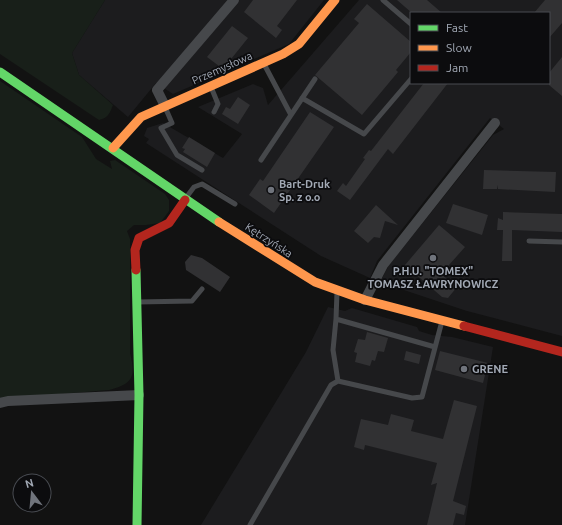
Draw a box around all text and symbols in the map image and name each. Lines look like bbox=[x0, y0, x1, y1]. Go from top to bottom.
legend bbox=[410, 12, 550, 84]
text: Fast bbox=[446, 21, 468, 34]
text: Slow bbox=[446, 41, 472, 54]
street label: Przemysłowa bbox=[190, 49, 254, 87]
text: Jam bbox=[446, 61, 468, 74]
place label: Bart-Druk Sp. z o.o bbox=[279, 178, 331, 203]
marker: Bart-Druk Sp. z o.o bbox=[266, 185, 276, 195]
street label: Kętrzyńska bbox=[243, 220, 295, 260]
marker: P.H.U. "TOMEX" TOMASZ ŁAWRYNOWICZ bbox=[428, 253, 438, 263]
place label: P.H.U. "TOMEX" TOMASZ ŁAWRYNOWICZ bbox=[368, 265, 499, 290]
place label: GRENE bbox=[472, 363, 509, 375]
marker: GRENE bbox=[459, 364, 469, 374]
north arrow bbox=[12, 473, 52, 513]
text: N bbox=[24, 476, 35, 490]

